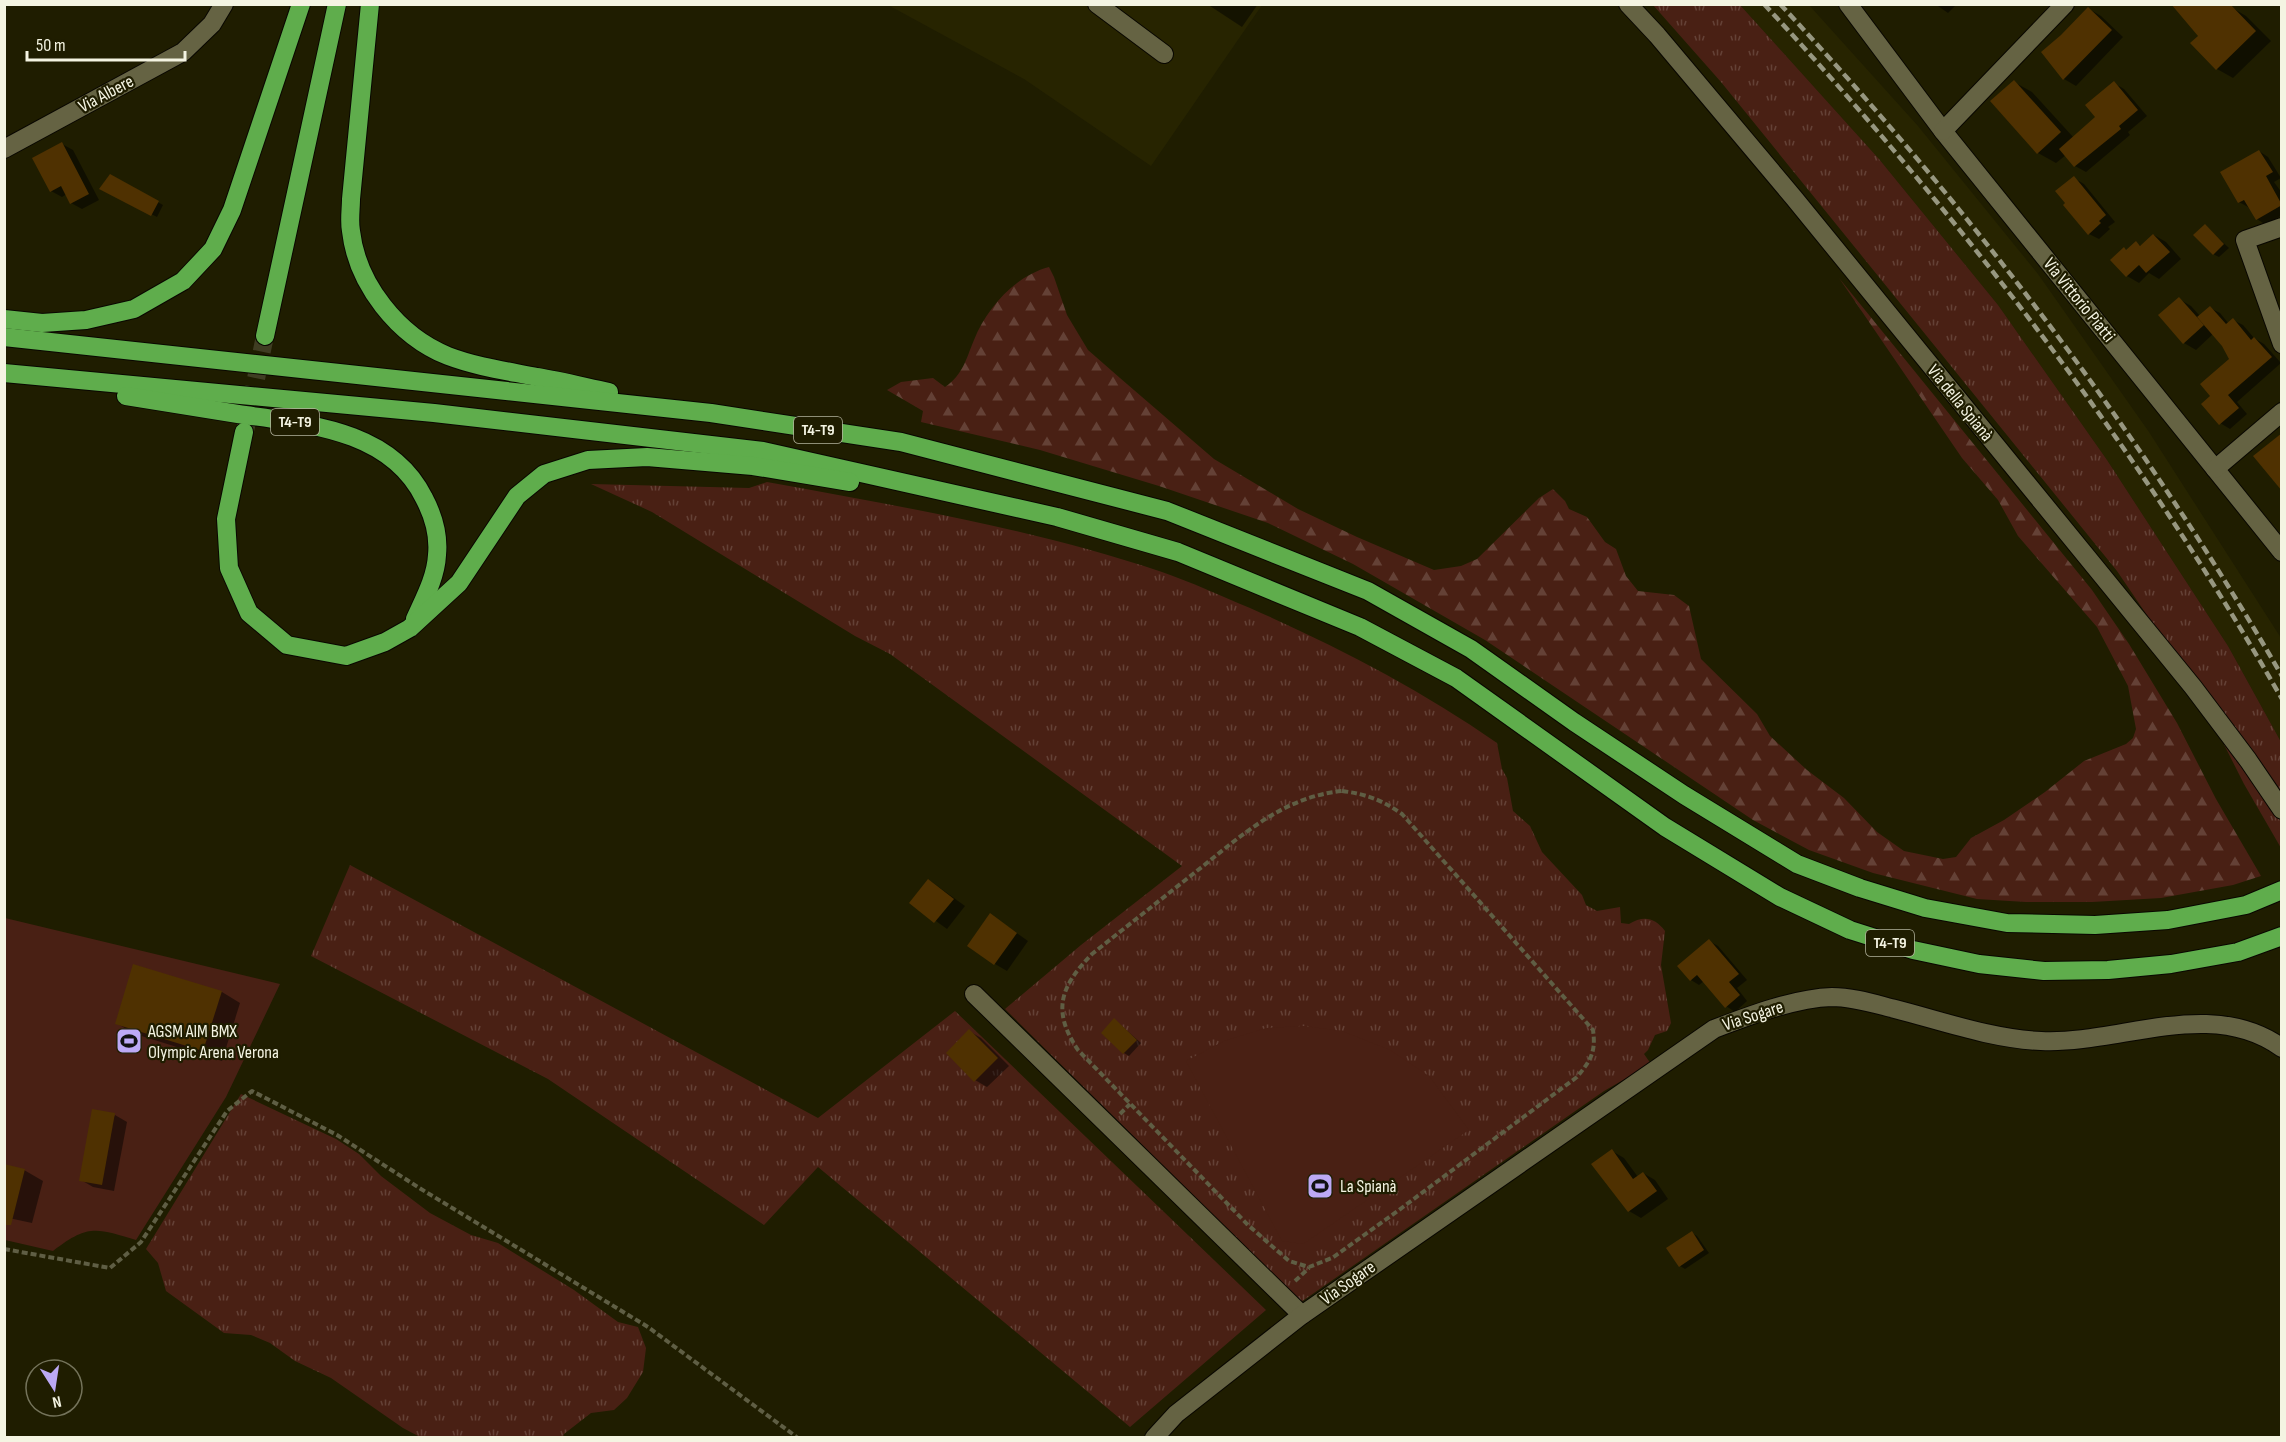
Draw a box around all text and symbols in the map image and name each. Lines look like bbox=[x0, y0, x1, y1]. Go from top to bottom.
scale bar bbox=[27, 24, 184, 62]
text: 50 m bbox=[36, 35, 66, 56]
street label: Via Albere bbox=[75, 71, 137, 117]
street label: Via Vittorio Piatti bbox=[2039, 254, 2119, 346]
street label: Via della Spianà bbox=[1923, 360, 1997, 446]
road number: T4-T9 bbox=[271, 409, 319, 435]
road number: T4-T9 bbox=[794, 417, 842, 443]
road number: T4-T9 bbox=[1866, 930, 1914, 956]
street label: Via Sogare bbox=[1720, 996, 1786, 1036]
place label: AGSM AIM BMX Olympic Arena Verona bbox=[147, 1021, 279, 1063]
sports icon: AGSM AIM BMX Olympic Arena Verona bbox=[114, 1026, 144, 1056]
sports icon: La Spianà bbox=[1305, 1171, 1335, 1201]
place label: La Spianà bbox=[1340, 1176, 1397, 1197]
street label: Via Sogare bbox=[1316, 1257, 1380, 1309]
north arrow bbox=[24, 1358, 84, 1418]
text: N bbox=[51, 1391, 63, 1411]

